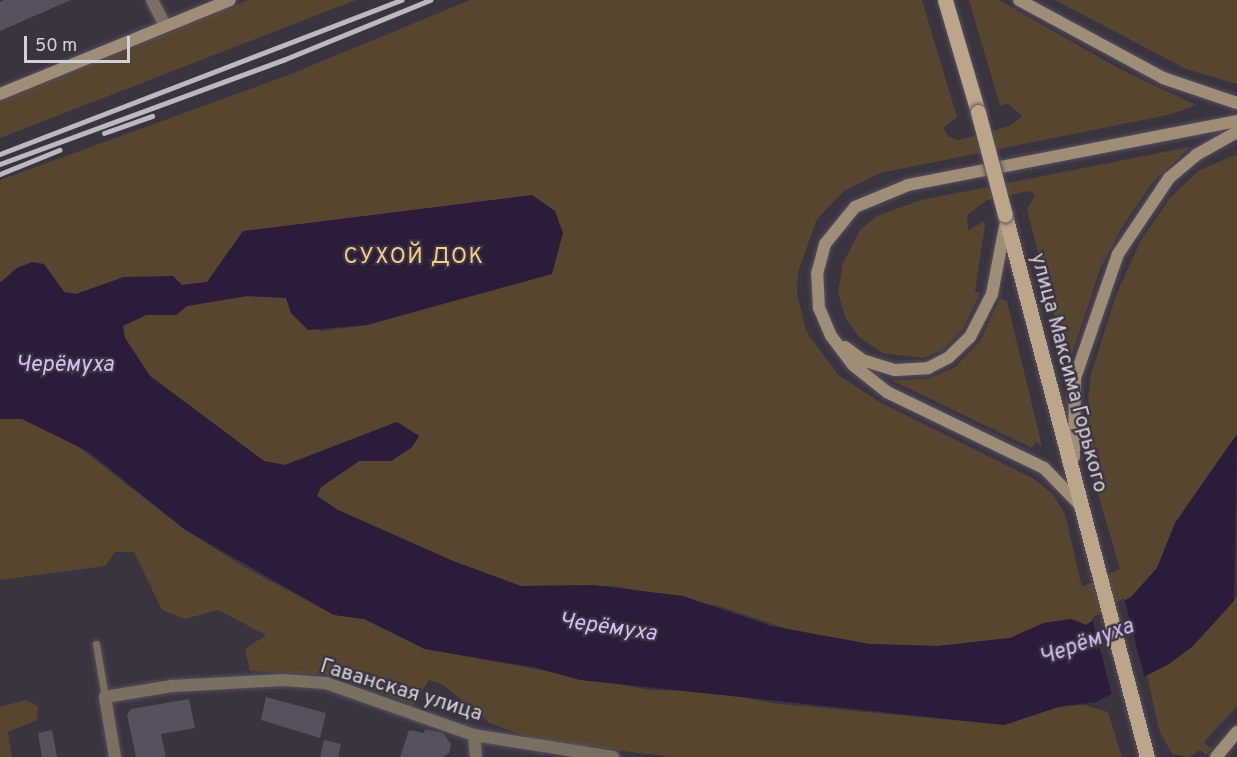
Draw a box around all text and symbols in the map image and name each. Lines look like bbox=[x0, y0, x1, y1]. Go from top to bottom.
scale bar bbox=[27, 24, 134, 62]
text: 50 m bbox=[35, 35, 77, 58]
district label: СУХОЙ ДОК bbox=[343, 245, 485, 271]
street label: улица Максима Горького bbox=[1024, 250, 1112, 496]
water label: Черёмуха bbox=[16, 353, 114, 379]
water label: Черёмуха bbox=[558, 608, 658, 648]
water label: Черёмуха bbox=[1037, 614, 1137, 672]
street label: Гаванская улица bbox=[317, 654, 485, 728]

